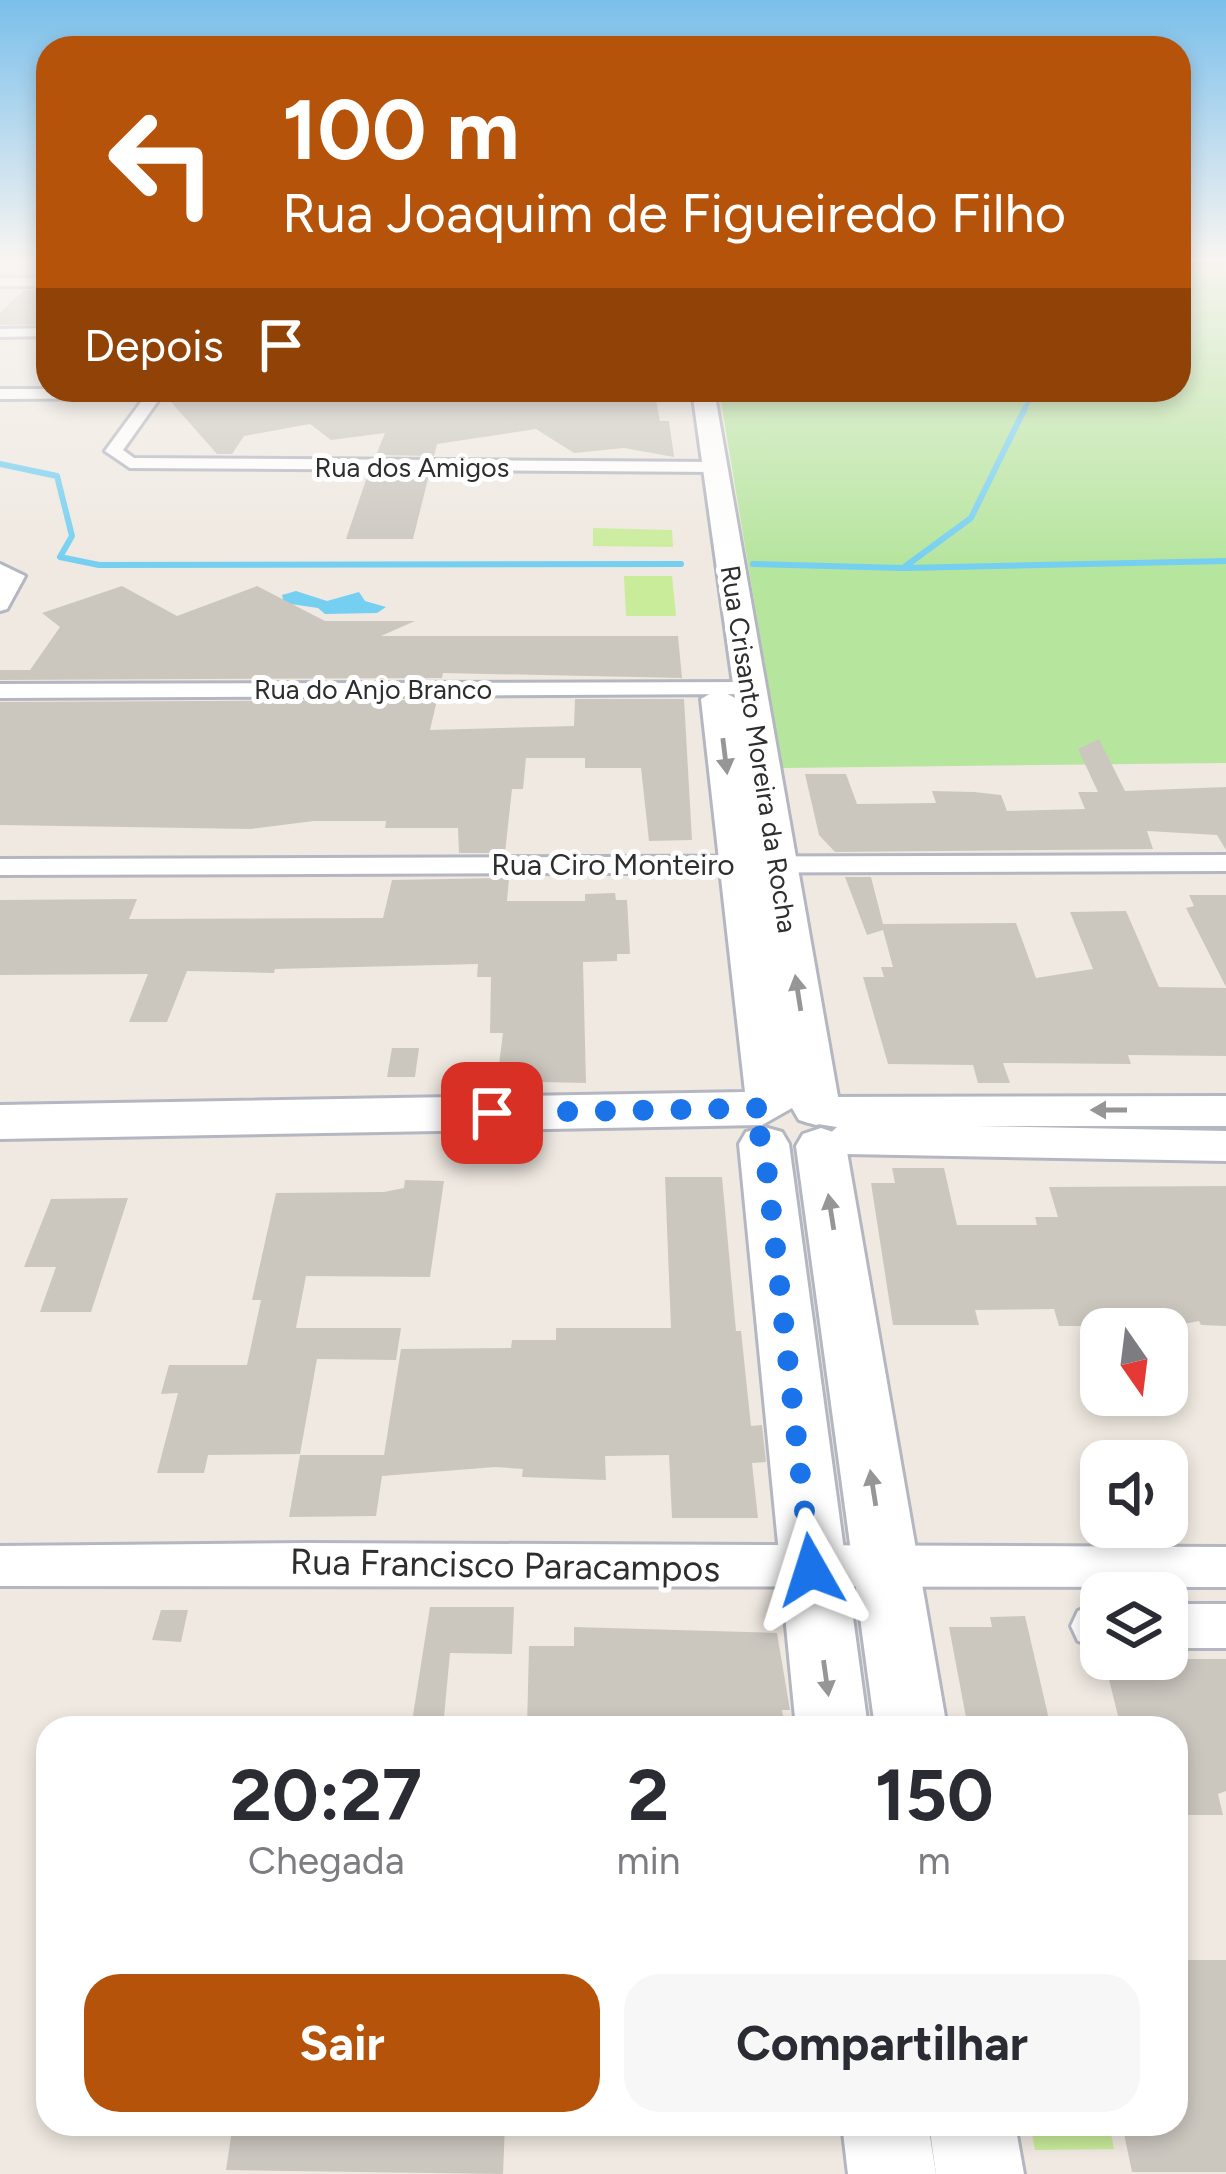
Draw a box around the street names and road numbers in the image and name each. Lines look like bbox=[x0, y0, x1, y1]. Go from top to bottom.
street label: Rua dos Amigos bbox=[315, 451, 509, 484]
street label: Rua Crisanto Moreira da Rocha bbox=[714, 563, 804, 935]
street label: Rua do Anjo Branco bbox=[254, 673, 492, 706]
street label: Rua Ciro Monteiro bbox=[491, 846, 735, 883]
street label: Rua Francisco Paracampos bbox=[290, 1540, 720, 1590]

